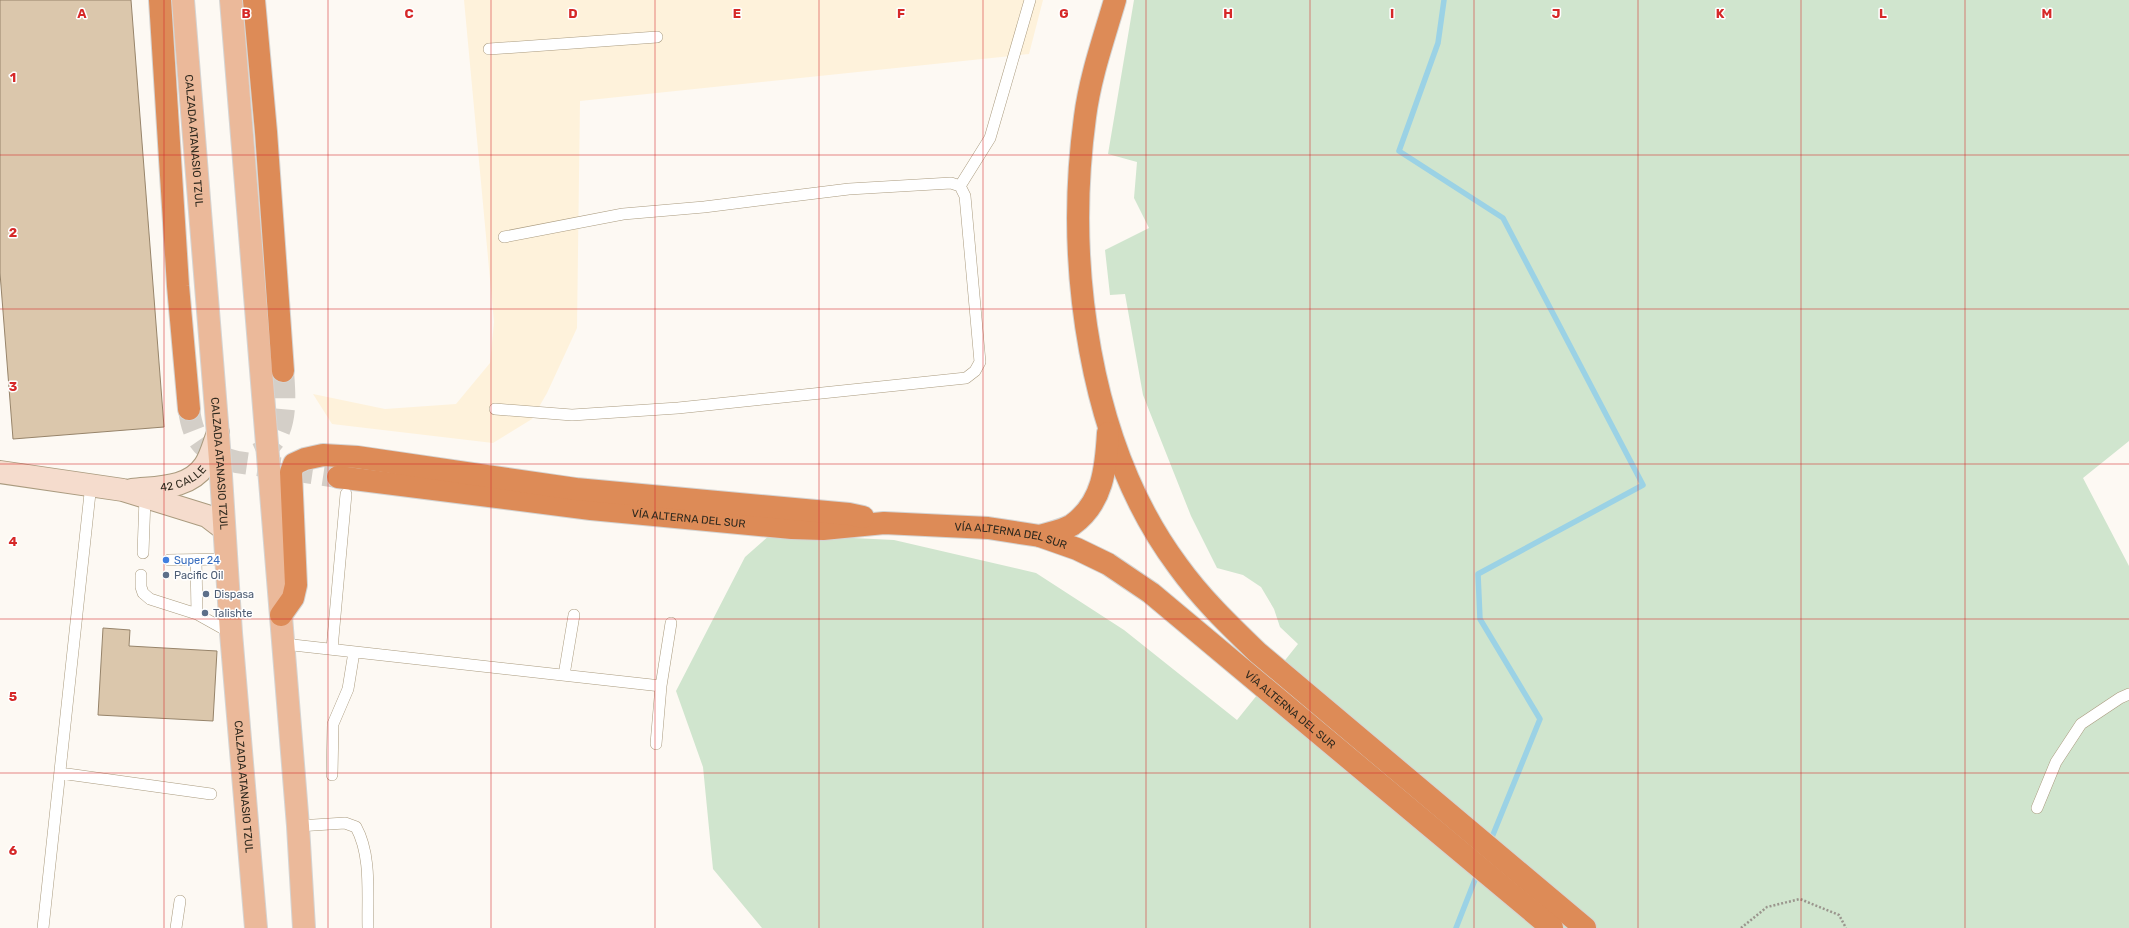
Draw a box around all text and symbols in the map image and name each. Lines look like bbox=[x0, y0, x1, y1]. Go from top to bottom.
text: A bbox=[77, 6, 87, 21]
text: B bbox=[241, 6, 251, 21]
text: C bbox=[404, 6, 414, 21]
text: D bbox=[568, 6, 578, 21]
text: E bbox=[733, 6, 741, 21]
text: F bbox=[897, 6, 905, 21]
text: G bbox=[1059, 6, 1069, 21]
text: H bbox=[1223, 6, 1233, 21]
text: I bbox=[1390, 6, 1394, 21]
text: J bbox=[1552, 6, 1560, 21]
text: K bbox=[1716, 6, 1725, 21]
text: L bbox=[1879, 6, 1887, 21]
text: M bbox=[2042, 6, 2052, 21]
text: 1 bbox=[10, 70, 16, 85]
street label: CALZADA ATANASIO TZUL bbox=[182, 74, 206, 207]
text: 2 bbox=[9, 225, 17, 240]
text: 3 bbox=[9, 379, 18, 394]
street label: CALZADA ATANASIO TZUL bbox=[208, 397, 230, 530]
street label: 42 CALLE bbox=[159, 463, 209, 494]
street label: VÍA ALTERNA DEL SUR bbox=[631, 507, 746, 531]
street label: VÍA ALTERNA DEL SUR bbox=[954, 520, 1069, 552]
text: 4 bbox=[9, 534, 18, 549]
place label: Super 24 bbox=[174, 554, 220, 567]
marker: Super 24 bbox=[161, 555, 171, 565]
place label: Pacific Oil bbox=[174, 569, 223, 582]
marker: Pacific Oil bbox=[161, 570, 171, 580]
place label: Dispasa bbox=[214, 588, 254, 601]
marker: Dispasa bbox=[201, 589, 211, 599]
place label: Talishte bbox=[213, 607, 252, 620]
marker: Talishte bbox=[200, 608, 210, 618]
street label: VÍA ALTERNA DEL SUR bbox=[1242, 668, 1338, 751]
text: 5 bbox=[9, 689, 17, 704]
street label: CALZADA ATANASIO TZUL bbox=[231, 720, 256, 853]
text: 6 bbox=[9, 843, 18, 858]

